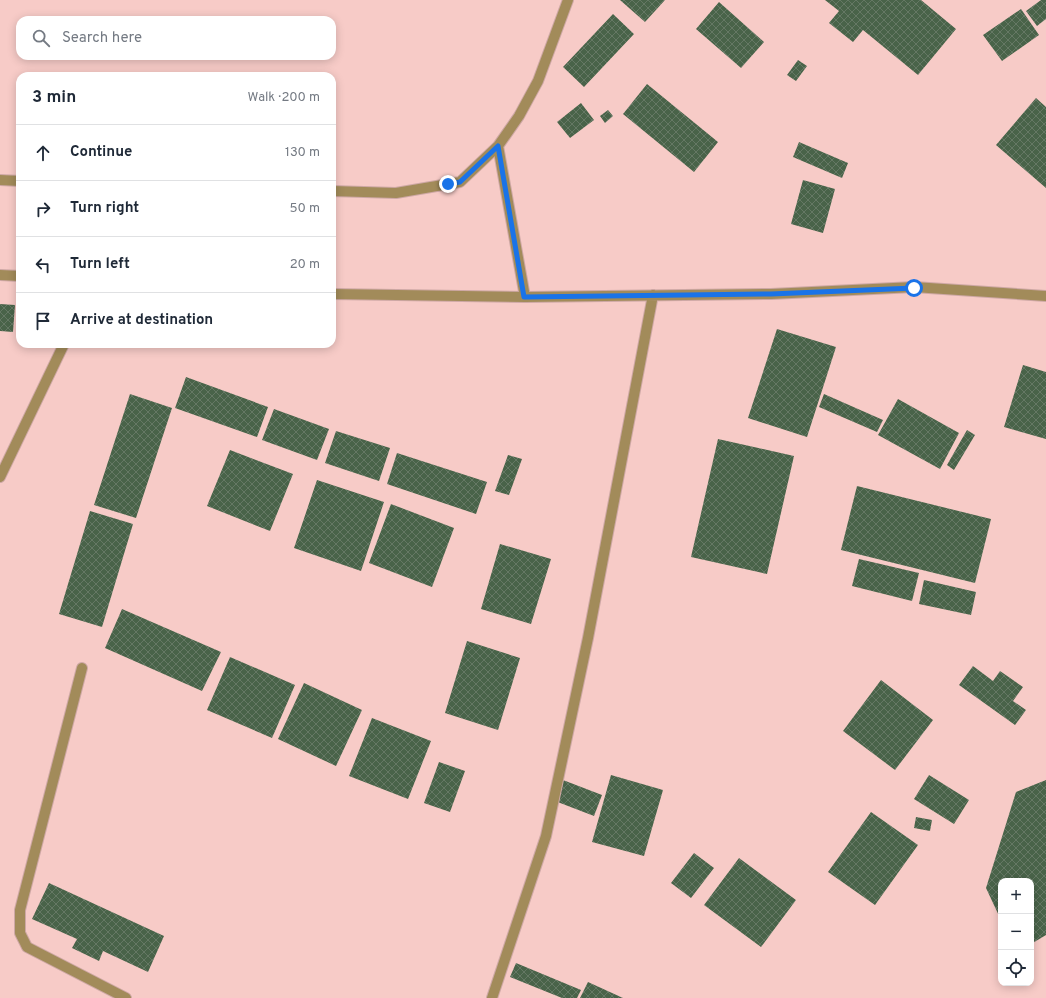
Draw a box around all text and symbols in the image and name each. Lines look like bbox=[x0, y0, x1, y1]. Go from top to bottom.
search box bbox=[16, 16, 336, 60]
icon: search bbox=[30, 27, 52, 49]
text: Search here bbox=[62, 29, 142, 48]
text: 3 min bbox=[32, 87, 76, 109]
text: Walk · 200 m bbox=[248, 90, 320, 106]
icon: ahead bbox=[32, 142, 54, 164]
text: Continue bbox=[70, 143, 132, 162]
text: 130 m bbox=[285, 145, 320, 161]
route end bbox=[439, 175, 457, 193]
icon: right bbox=[32, 198, 54, 220]
text: Turn right bbox=[70, 199, 139, 218]
text: 50 m bbox=[290, 201, 320, 217]
icon: left bbox=[32, 254, 54, 276]
text: Turn left bbox=[70, 255, 130, 274]
text: 20 m bbox=[290, 257, 320, 273]
route start bbox=[905, 279, 923, 297]
icon: arrive bbox=[32, 310, 54, 332]
text: Arrive at destination bbox=[70, 311, 213, 330]
map controls bbox=[998, 878, 1034, 986]
button: + bbox=[998, 878, 1034, 914]
button: − bbox=[998, 914, 1034, 950]
button: locate bbox=[998, 950, 1034, 986]

